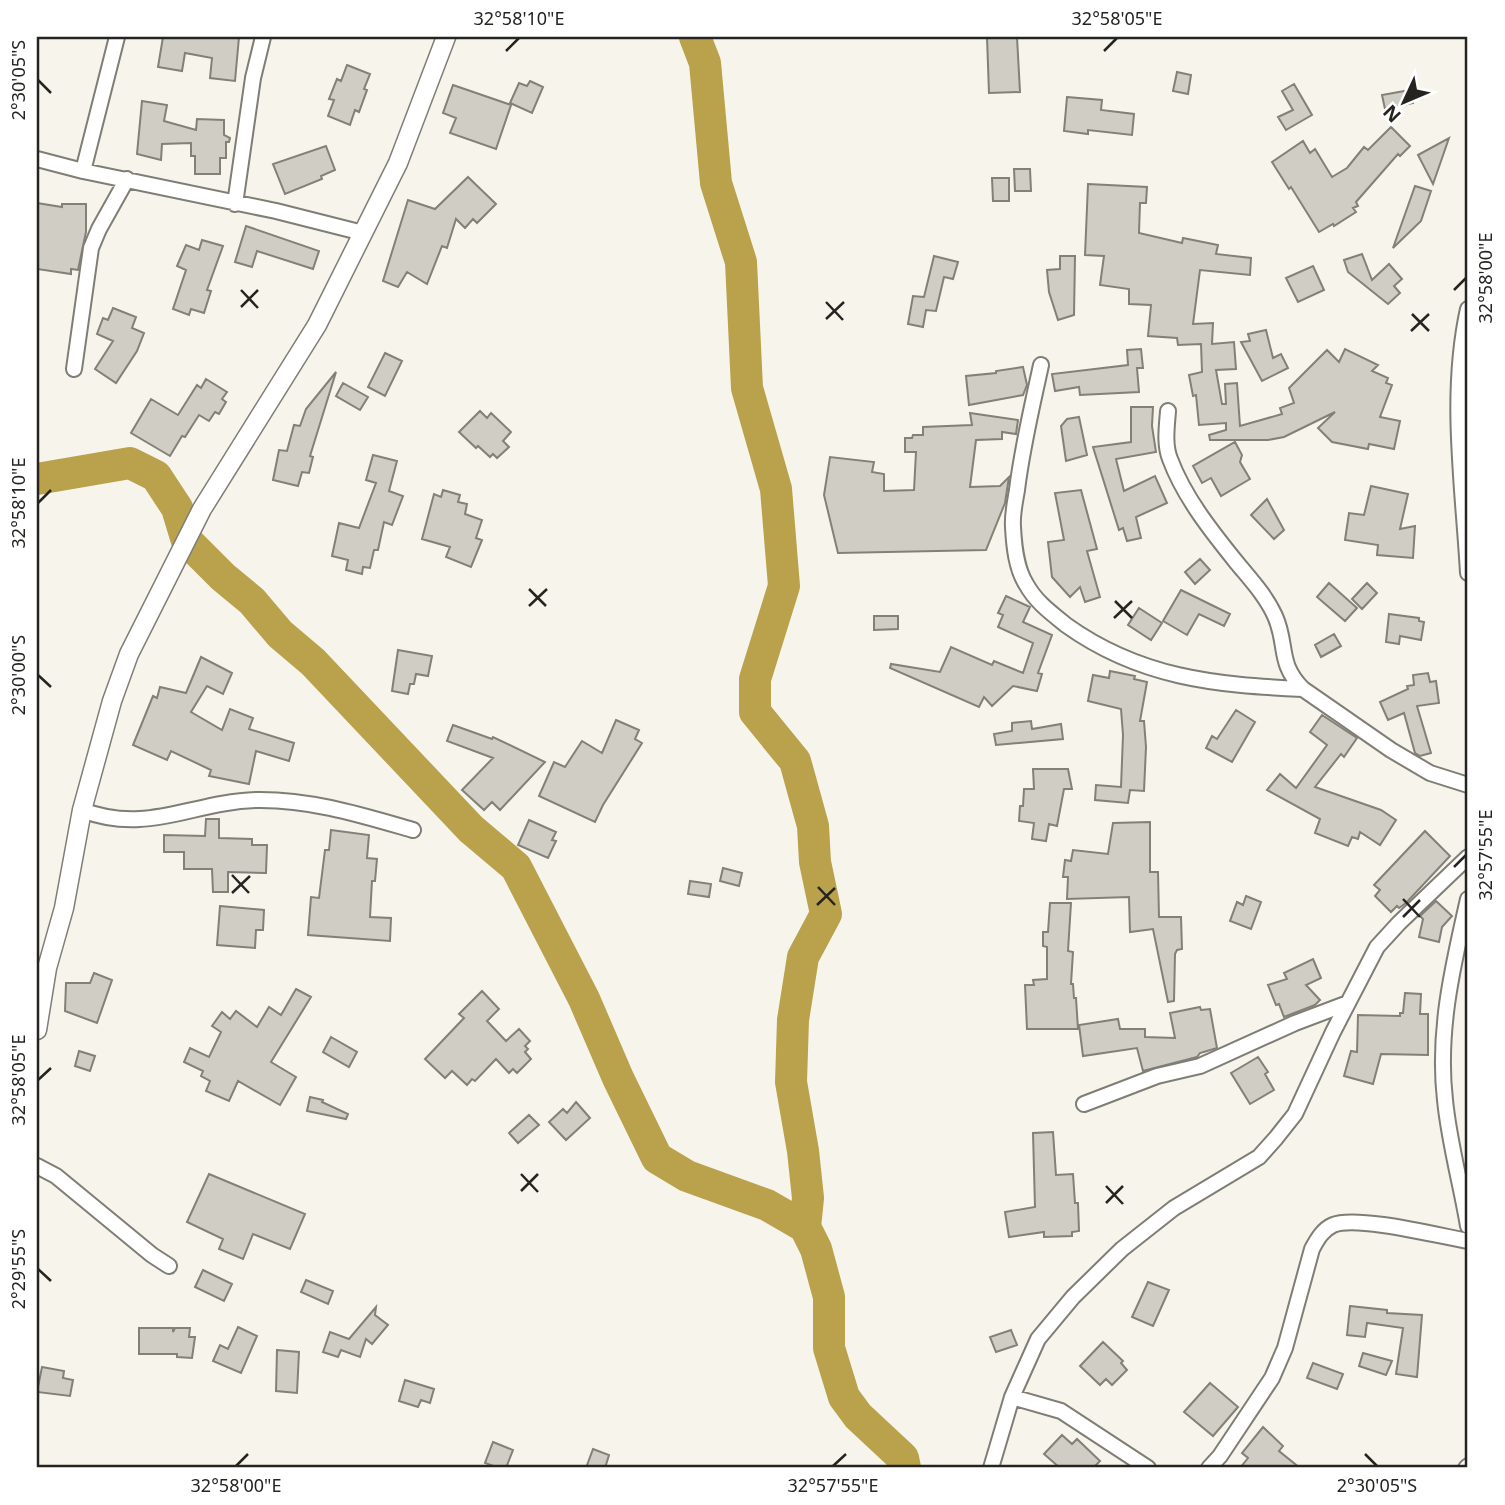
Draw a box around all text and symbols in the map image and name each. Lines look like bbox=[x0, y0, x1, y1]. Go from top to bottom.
text: 32°58'10"E bbox=[474, 6, 564, 30]
text: 32°58'05"E bbox=[1072, 6, 1162, 30]
text: 2°30'05"S bbox=[6, 40, 30, 120]
north arrow bbox=[1368, 66, 1438, 136]
text: N bbox=[1377, 99, 1406, 128]
text: 32°58'00"E bbox=[1473, 233, 1497, 323]
text: 32°58'10"E bbox=[6, 458, 30, 548]
text: 2°30'00"S bbox=[6, 635, 30, 715]
text: 32°57'55"E bbox=[1473, 810, 1497, 900]
text: 32°58'05"E bbox=[6, 1035, 30, 1125]
text: 2°29'55"S bbox=[6, 1229, 30, 1309]
text: 32°58'00"E bbox=[191, 1473, 281, 1497]
text: 32°57'55"E bbox=[788, 1473, 878, 1497]
text: 2°30'05"S bbox=[1337, 1473, 1417, 1497]

